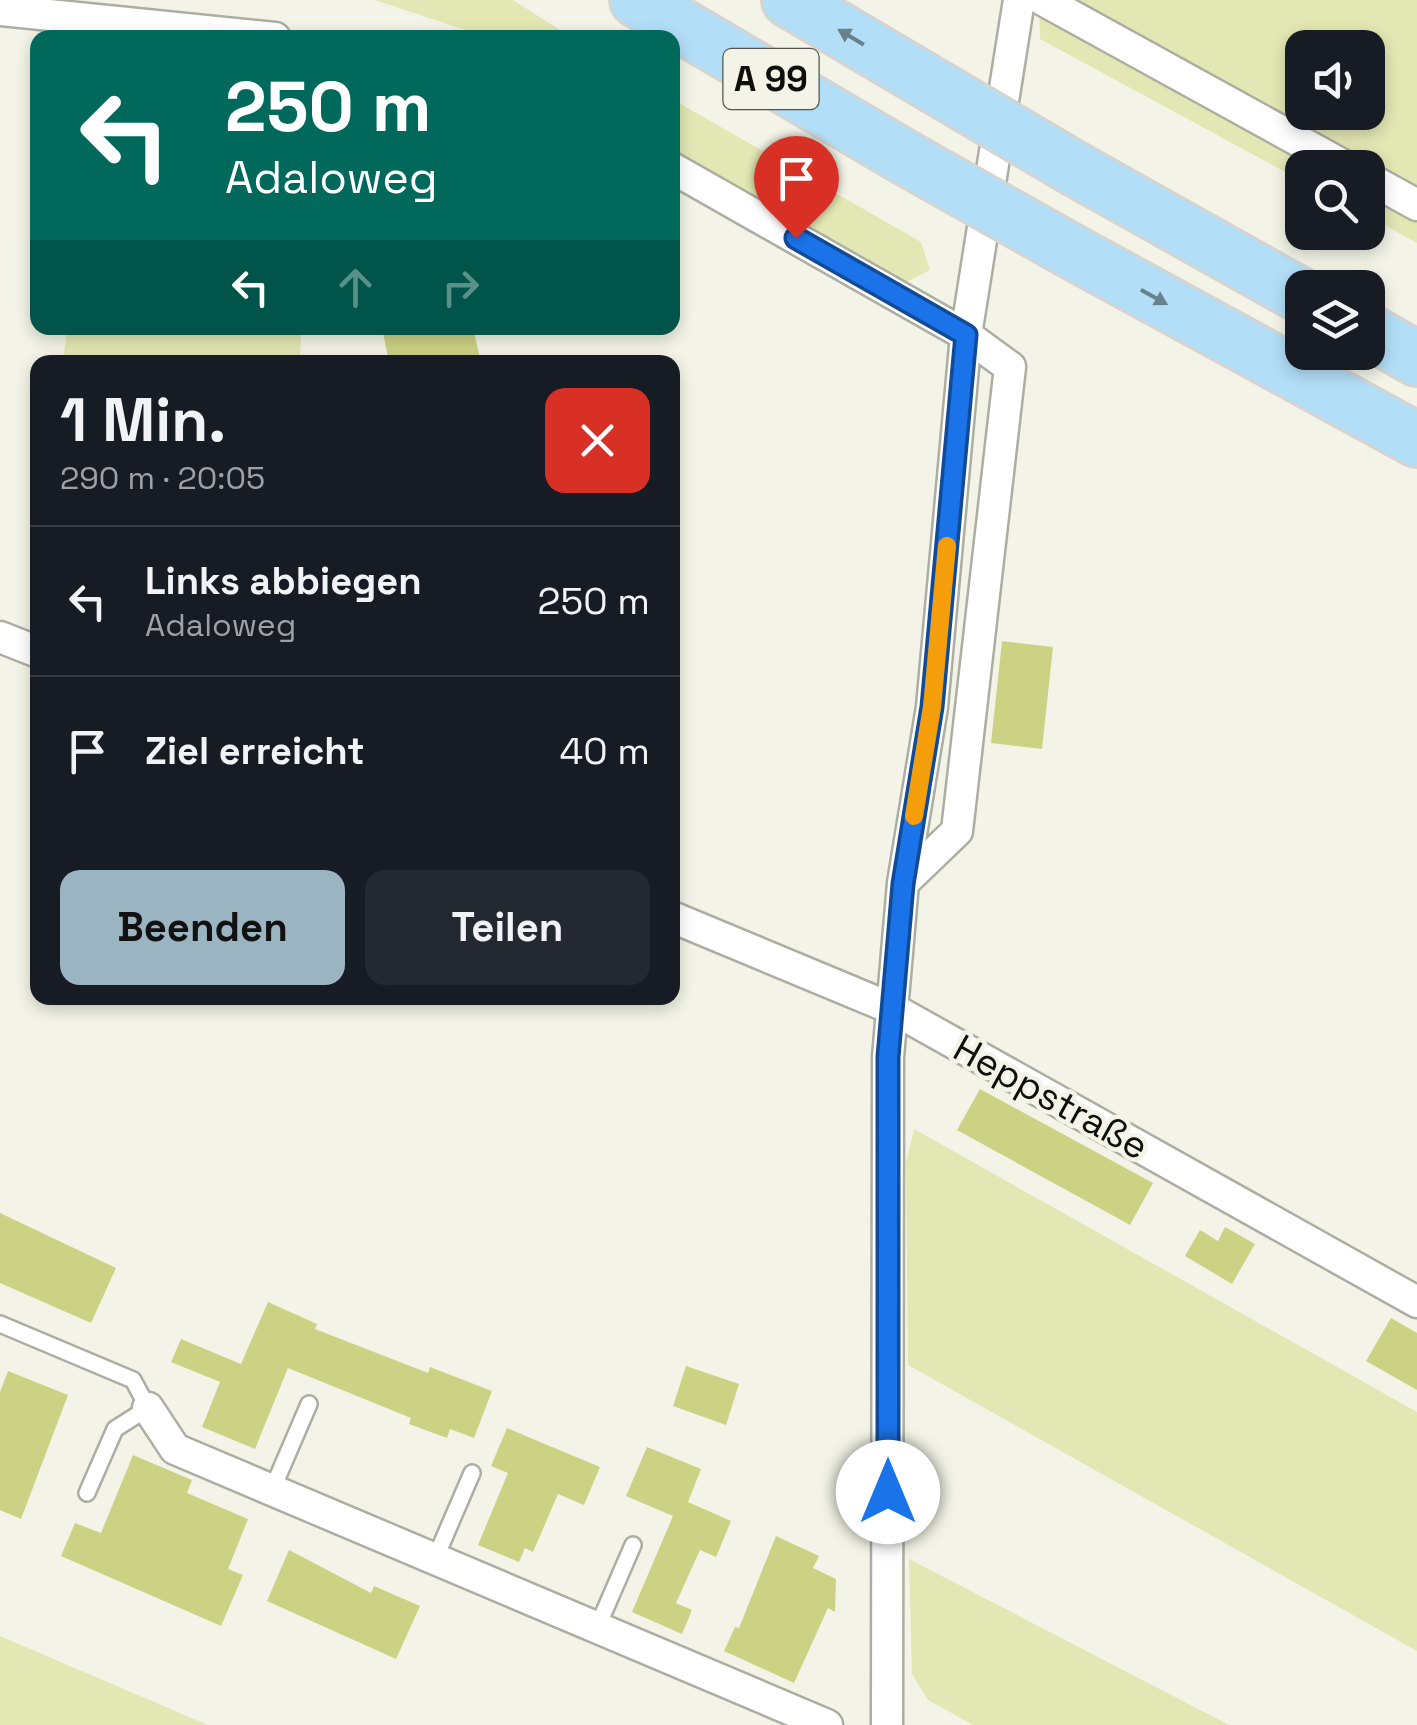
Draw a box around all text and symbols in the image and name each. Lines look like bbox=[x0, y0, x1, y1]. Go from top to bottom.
one-way arrow bbox=[837, 29, 865, 46]
map controls bbox=[1285, 30, 1385, 370]
button: sound bbox=[1285, 30, 1385, 130]
road number: A 99 bbox=[724, 49, 818, 109]
text: 250 m bbox=[225, 62, 432, 151]
icon: left bbox=[60, 70, 190, 200]
pin bbox=[754, 136, 839, 239]
text: Adaloweg bbox=[225, 149, 438, 206]
button: search bbox=[1285, 150, 1385, 250]
icon: arrive bbox=[769, 151, 824, 206]
icon: left bbox=[223, 260, 278, 315]
icon: ahead bbox=[328, 260, 383, 315]
icon: right bbox=[433, 260, 488, 315]
button: layers bbox=[1285, 270, 1385, 370]
one-way arrow bbox=[1140, 288, 1169, 305]
text: 1 Min. bbox=[60, 382, 226, 459]
button: close bbox=[545, 388, 650, 493]
text: 290 m · 20:05 bbox=[60, 458, 265, 498]
text: Links abbiegen bbox=[145, 557, 422, 605]
icon: left bbox=[60, 574, 115, 629]
text: 250 m bbox=[538, 577, 650, 625]
text: Adaloweg bbox=[145, 605, 296, 645]
icon: arrive bbox=[60, 724, 115, 779]
text: Ziel erreicht bbox=[145, 727, 365, 775]
text: 40 m bbox=[559, 727, 650, 775]
button: Beenden bbox=[60, 870, 345, 985]
button: Teilen bbox=[365, 870, 650, 985]
street label: Heppstraße bbox=[945, 1024, 1157, 1170]
position arrow bbox=[836, 1440, 940, 1544]

